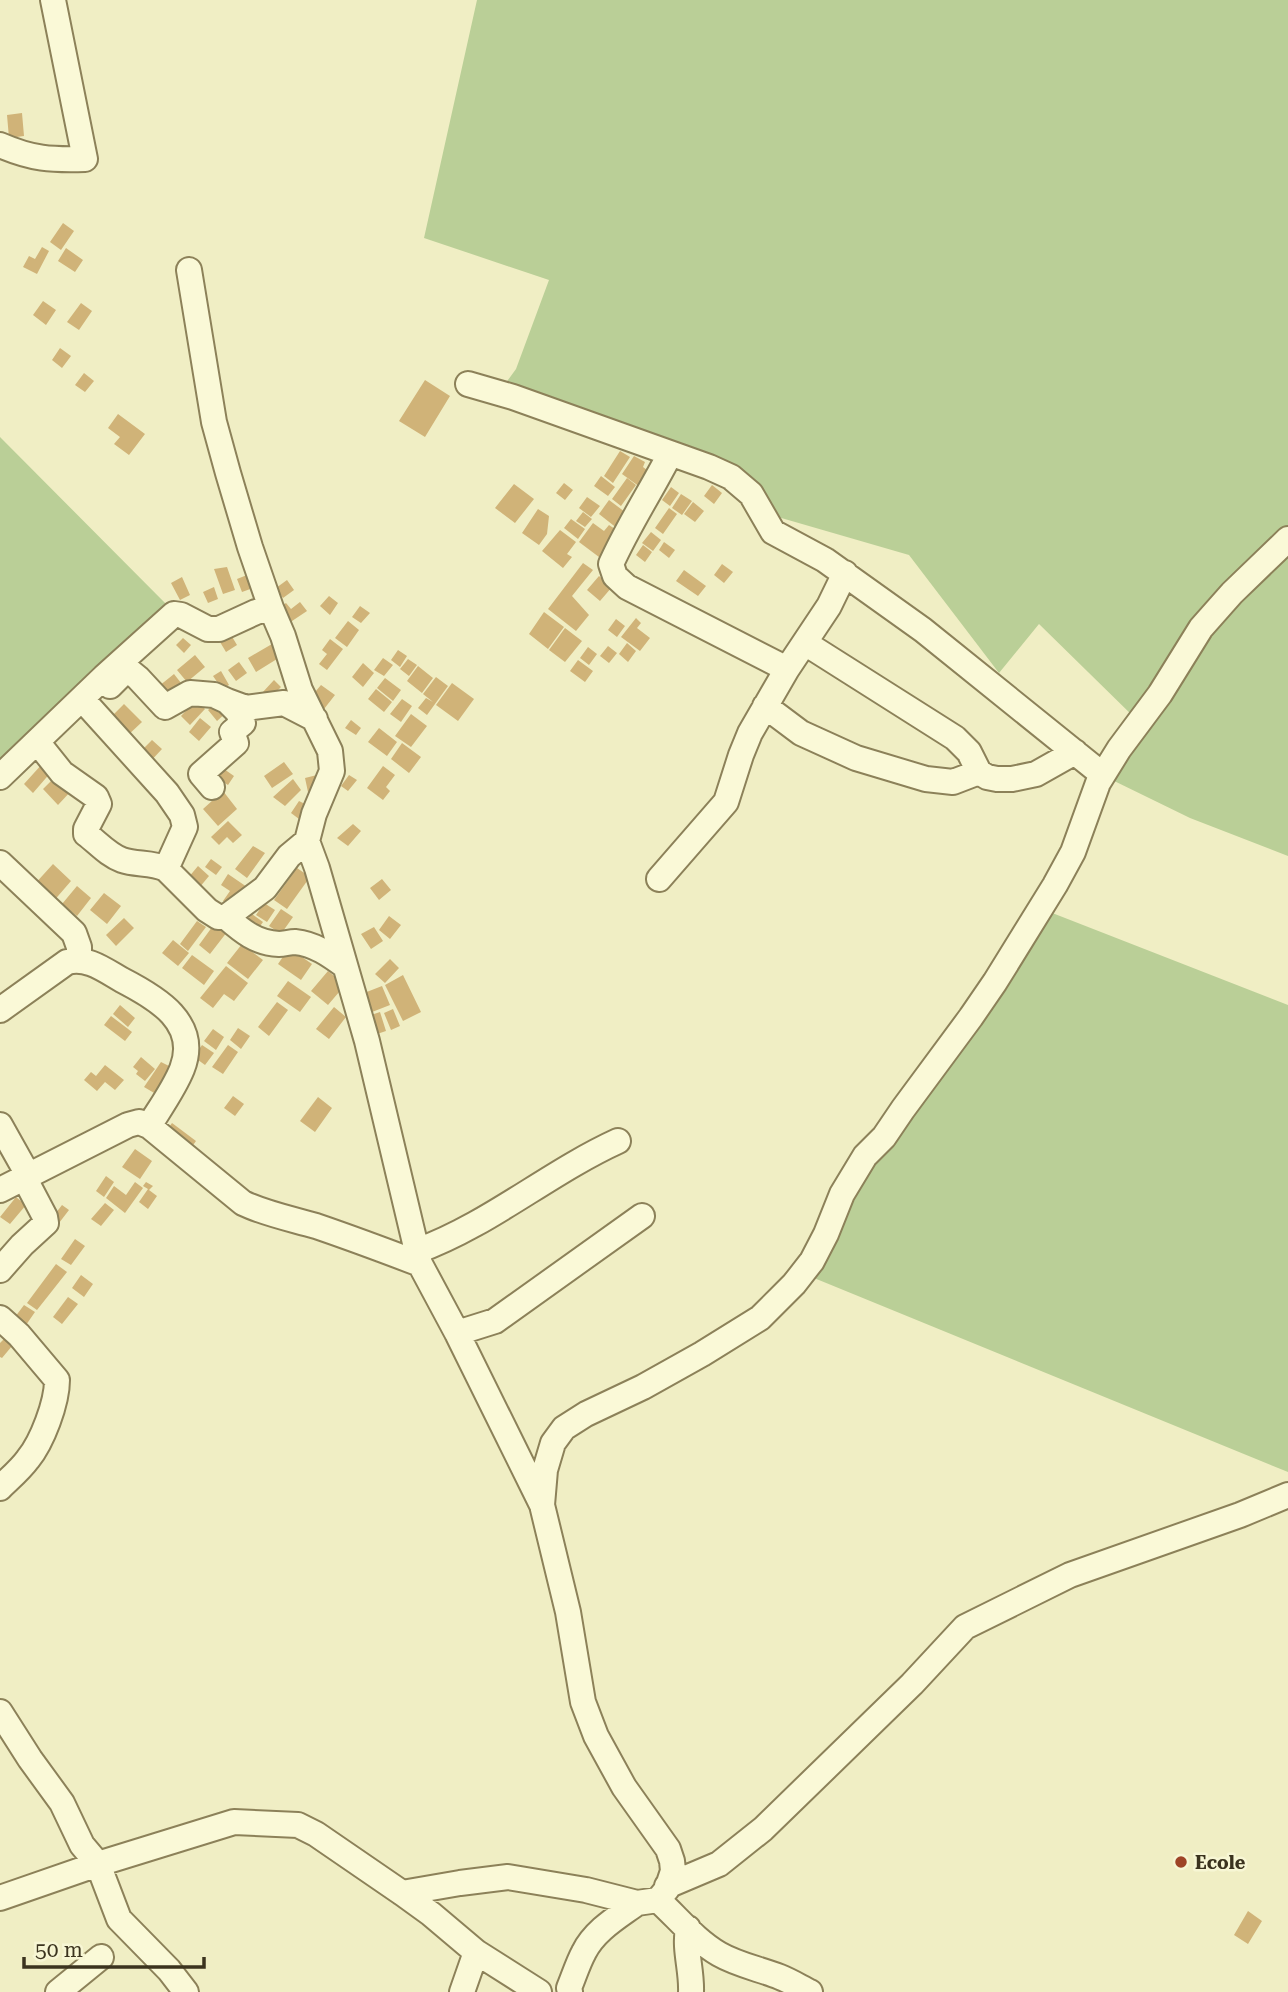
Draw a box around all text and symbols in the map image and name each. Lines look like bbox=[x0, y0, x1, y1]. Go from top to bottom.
place label: Ecole bbox=[1195, 1852, 1246, 1873]
marker: Ecole bbox=[1173, 1854, 1189, 1870]
scale bar bbox=[24, 1926, 205, 1970]
text: 50 m bbox=[35, 1938, 83, 1962]

